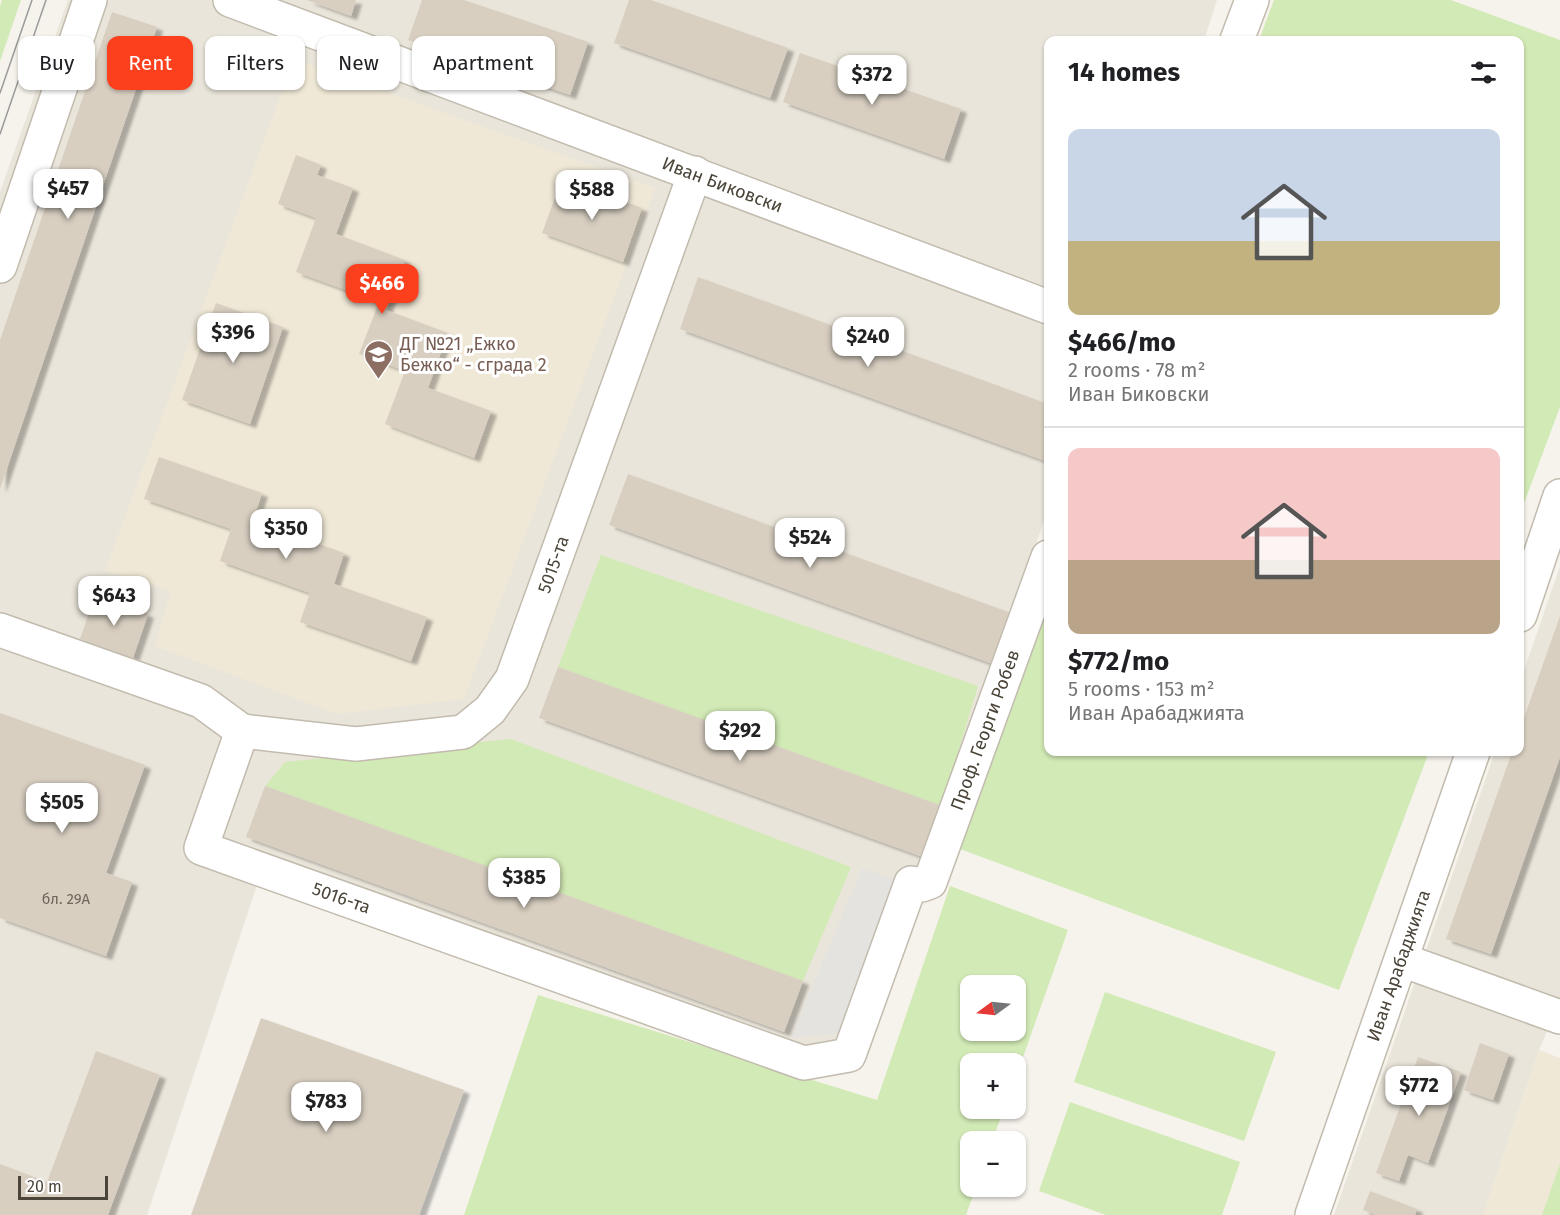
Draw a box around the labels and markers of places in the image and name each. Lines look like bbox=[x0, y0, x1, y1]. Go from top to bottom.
pin: $372 bbox=[836, 55, 908, 106]
pin: $457 bbox=[32, 169, 104, 220]
pin: $588 bbox=[556, 170, 628, 221]
pin: $466 bbox=[346, 264, 418, 315]
pin: $396 bbox=[197, 313, 269, 364]
pin: $240 bbox=[832, 317, 904, 368]
place label: ДГ №21 „Ежко Бежко“ - сграда 2 bbox=[399, 333, 547, 376]
school or university icon: ДГ №21 „Ежко Бежко“ - сграда 2 bbox=[363, 338, 395, 380]
pin: $350 bbox=[250, 509, 322, 560]
pin: $524 bbox=[774, 518, 846, 569]
pin: $643 bbox=[78, 576, 150, 627]
pin: $292 bbox=[704, 711, 776, 762]
pin: $505 bbox=[26, 783, 98, 834]
pin: $385 bbox=[488, 858, 560, 909]
pin: $772 bbox=[1383, 1066, 1455, 1117]
pin: $783 bbox=[290, 1082, 362, 1133]

